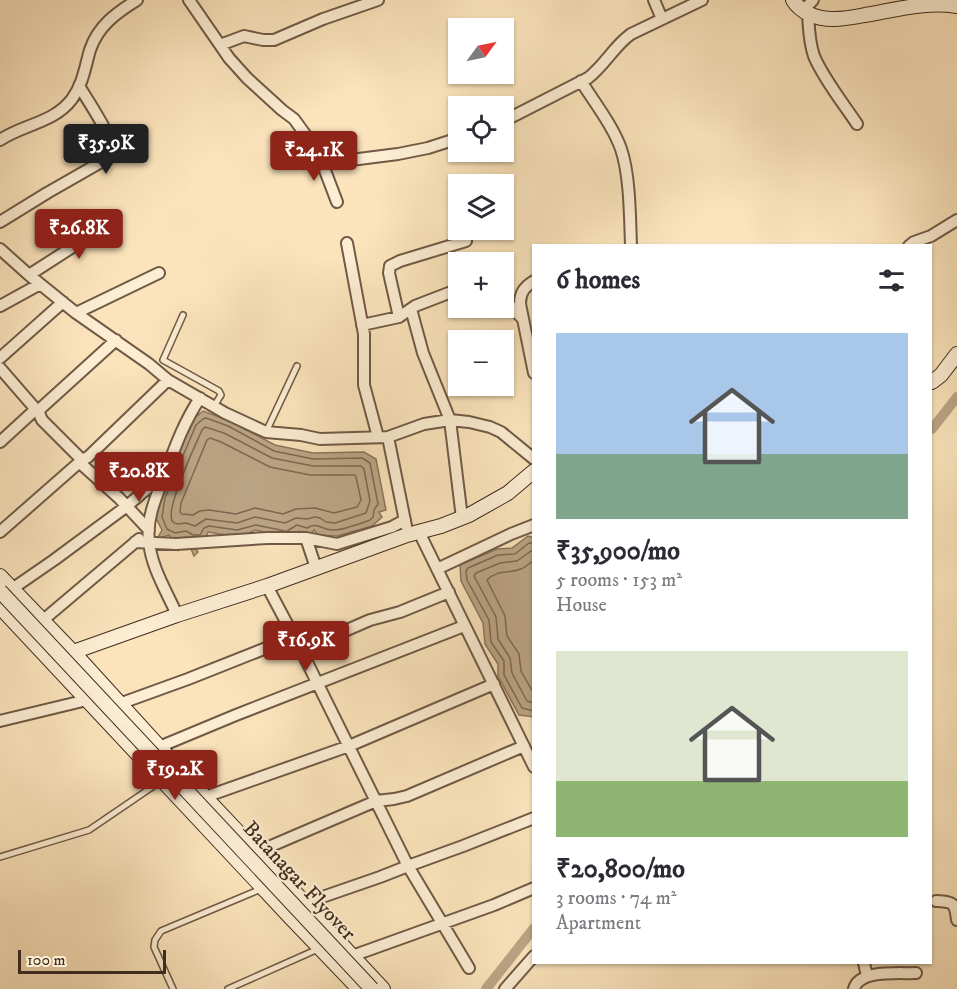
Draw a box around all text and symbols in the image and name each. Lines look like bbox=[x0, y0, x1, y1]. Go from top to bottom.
north arrow bbox=[448, 18, 514, 84]
map controls bbox=[448, 18, 514, 396]
button: locate bbox=[448, 96, 514, 162]
pin: ₹35.9K bbox=[57, 124, 155, 175]
text: ₹35.9K bbox=[77, 131, 135, 156]
pin: ₹24.1K bbox=[265, 131, 363, 182]
text: ₹24.1K bbox=[284, 138, 344, 163]
button: layers bbox=[448, 174, 514, 240]
pin: ₹26.8K bbox=[30, 209, 128, 260]
text: ₹26.8K bbox=[49, 216, 109, 241]
button: + bbox=[448, 252, 514, 318]
text: 6 homes bbox=[556, 264, 640, 297]
icon: filters bbox=[875, 264, 908, 297]
button: − bbox=[448, 330, 514, 396]
icon: home bbox=[678, 372, 786, 480]
pin: ₹20.8K bbox=[90, 452, 188, 503]
text: ₹20.8K bbox=[109, 459, 169, 484]
text: ₹35,900/mo bbox=[556, 535, 680, 568]
text: 5 rooms · 153 m² bbox=[556, 568, 682, 593]
text: House bbox=[556, 593, 607, 618]
pin: ₹16.9K bbox=[257, 621, 355, 672]
text: ₹16.9K bbox=[277, 628, 335, 653]
icon: home bbox=[678, 690, 786, 798]
pin: ₹19.2K bbox=[126, 750, 224, 801]
text: ₹19.2K bbox=[146, 757, 204, 782]
street label: Batanagar Flyover bbox=[237, 816, 361, 946]
text: ₹20,800/mo bbox=[556, 853, 685, 886]
text: 3 rooms · 74 m² bbox=[556, 886, 677, 911]
text: Apartment bbox=[556, 911, 641, 936]
scale bar bbox=[18, 947, 166, 974]
text: 100 m bbox=[27, 950, 66, 970]

